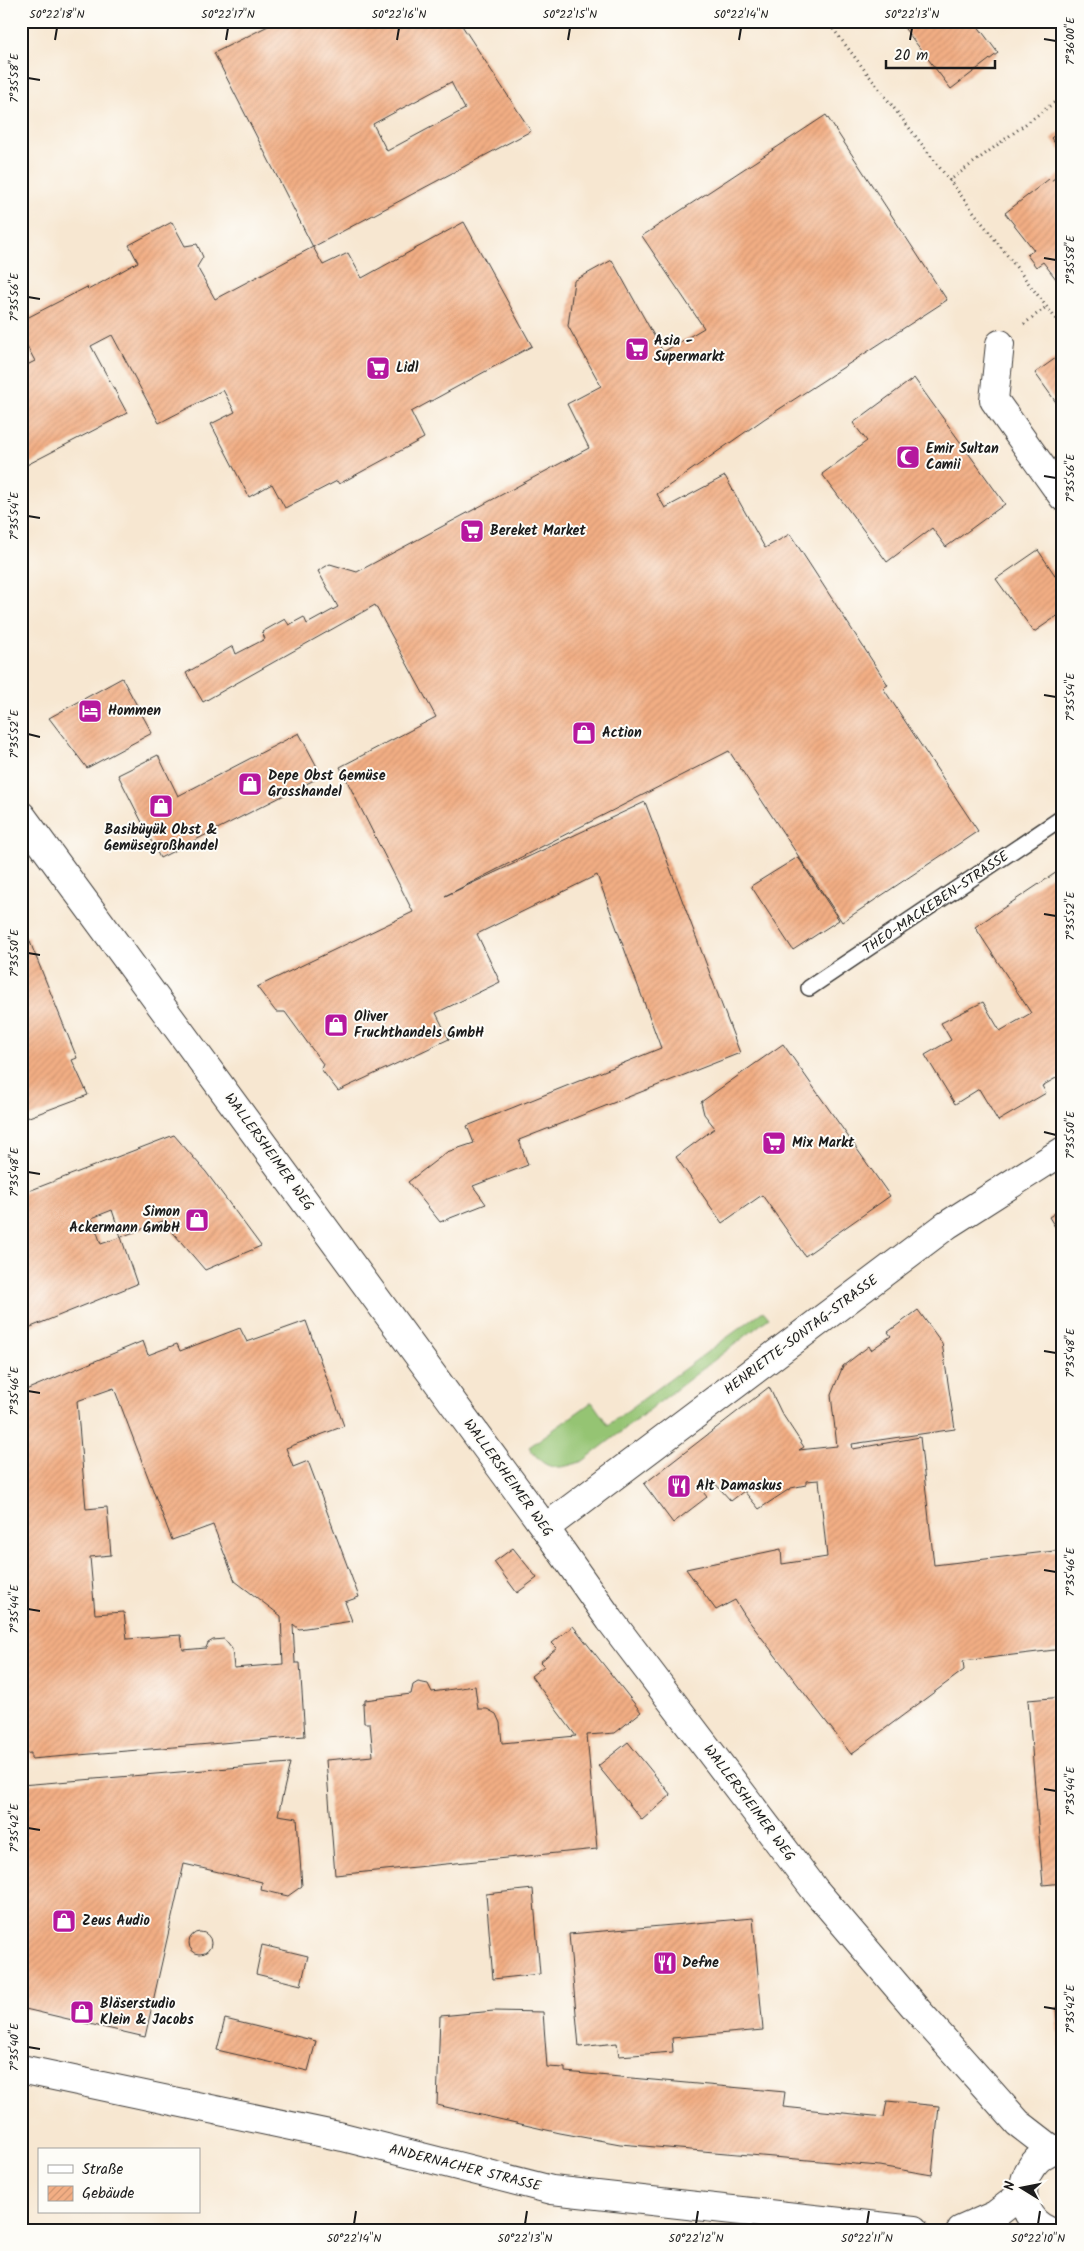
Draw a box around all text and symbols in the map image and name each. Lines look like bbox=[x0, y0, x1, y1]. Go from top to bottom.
text: 50°22'18"N bbox=[29, 5, 85, 24]
text: 50°22'17"N bbox=[201, 5, 255, 24]
text: 50°22'16"N bbox=[372, 5, 426, 24]
text: 50°22'15"N bbox=[543, 5, 597, 24]
text: 50°22'14"N bbox=[714, 5, 768, 24]
text: 50°22'13"N bbox=[885, 5, 939, 24]
text: 7°36'00"E bbox=[1061, 16, 1080, 65]
scale bar bbox=[886, 38, 995, 70]
text: 20 m bbox=[894, 44, 928, 68]
text: 7°35'58"E bbox=[5, 52, 24, 103]
text: 7°35'58"E bbox=[1061, 234, 1080, 285]
text: 7°35'56"E bbox=[5, 272, 24, 321]
place label: Asia - Supermarkt bbox=[654, 330, 726, 368]
supermarket icon: Asia - Supermarkt bbox=[624, 336, 650, 362]
supermarket icon: Lidl bbox=[365, 355, 391, 381]
place label: Lidl bbox=[396, 357, 419, 379]
place label: Emir Sultan Camii bbox=[926, 438, 999, 476]
mosque icon: Emir Sultan Camii bbox=[895, 444, 921, 470]
text: 7°35'56"E bbox=[1061, 453, 1080, 502]
text: 7°35'54"E bbox=[5, 491, 24, 540]
supermarket icon: Bereket Market bbox=[459, 518, 485, 544]
place label: Bereket Market bbox=[490, 520, 586, 542]
text: 7°35'54"E bbox=[1061, 672, 1080, 721]
hotel icon: Hommen bbox=[77, 698, 103, 724]
place label: Hommen bbox=[108, 700, 161, 722]
text: 7°35'52"E bbox=[5, 708, 24, 759]
shop icon: Action bbox=[571, 720, 597, 746]
place label: Action bbox=[602, 722, 642, 744]
place label: Depe Obst Gemüse Grosshandel bbox=[268, 765, 386, 803]
shop icon: Depe Obst Gemüse Grosshandel bbox=[237, 771, 263, 797]
shop icon: Basibüyük Obst & Gemüsegroßhandel bbox=[148, 793, 174, 819]
place label: Basibüyük Obst & Gemüsegroßhandel bbox=[104, 819, 218, 857]
street label: THEO-MACKEBEN-STRASSE bbox=[858, 845, 1014, 960]
text: 7°35'52"E bbox=[1061, 890, 1080, 941]
text: 7°35'50"E bbox=[5, 928, 24, 977]
place label: Oliver Fruchthandels GmbH bbox=[354, 1006, 484, 1044]
shop icon: Oliver Fruchthandels GmbH bbox=[323, 1012, 349, 1038]
street label: WALLERSHEIMER WEG bbox=[219, 1088, 319, 1216]
text: 7°35'50"E bbox=[1061, 1110, 1080, 1159]
supermarket icon: Mix Markt bbox=[761, 1130, 787, 1156]
place label: Mix Markt bbox=[792, 1132, 855, 1154]
text: 7°35'48"E bbox=[5, 1146, 24, 1197]
place label: Simon Ackermann GmbH bbox=[69, 1201, 180, 1239]
shop icon: Simon Ackermann GmbH bbox=[184, 1207, 210, 1233]
street label: HENRIETTE-SONTAG-STRASSE bbox=[719, 1269, 884, 1401]
text: 7°35'48"E bbox=[1061, 1327, 1080, 1378]
text: 7°35'46"E bbox=[5, 1366, 24, 1415]
street label: WALLERSHEIMER WEG bbox=[458, 1414, 558, 1542]
restaurant icon: Alt Damaskus bbox=[666, 1473, 692, 1499]
place label: Alt Damaskus bbox=[696, 1475, 783, 1497]
text: 7°35'46"E bbox=[1061, 1547, 1080, 1596]
text: 7°35'44"E bbox=[5, 1584, 24, 1633]
street label: WALLERSHEIMER WEG bbox=[698, 1740, 800, 1866]
text: 7°35'44"E bbox=[1061, 1766, 1080, 1815]
text: 7°35'42"E bbox=[5, 1802, 24, 1853]
shop icon: Zeus Audio bbox=[51, 1908, 77, 1934]
place label: Zeus Audio bbox=[82, 1910, 150, 1932]
restaurant icon: Defne bbox=[652, 1950, 678, 1976]
place label: Defne bbox=[682, 1952, 719, 1974]
text: 7°35'42"E bbox=[1061, 1983, 1080, 2034]
place label: Bläserstudio Klein & Jacobs bbox=[100, 1993, 194, 2031]
shop icon: Bläserstudio Klein & Jacobs bbox=[69, 1999, 95, 2025]
text: 7°35'40"E bbox=[5, 2022, 24, 2071]
street label: ANDERNACHER STRASSE bbox=[387, 2138, 544, 2198]
legend bbox=[38, 2148, 200, 2214]
text: Straße bbox=[82, 2158, 124, 2182]
north arrow bbox=[996, 2164, 1046, 2214]
text: N bbox=[999, 2179, 1022, 2192]
text: Gebäude bbox=[82, 2182, 135, 2206]
text: 50°22'14"N bbox=[327, 2229, 381, 2248]
text: 50°22'13"N bbox=[498, 2229, 552, 2248]
text: 50°22'12"N bbox=[668, 2229, 724, 2248]
text: 50°22'11"N bbox=[841, 2229, 893, 2248]
text: 50°22'10"N bbox=[1011, 2229, 1065, 2248]

